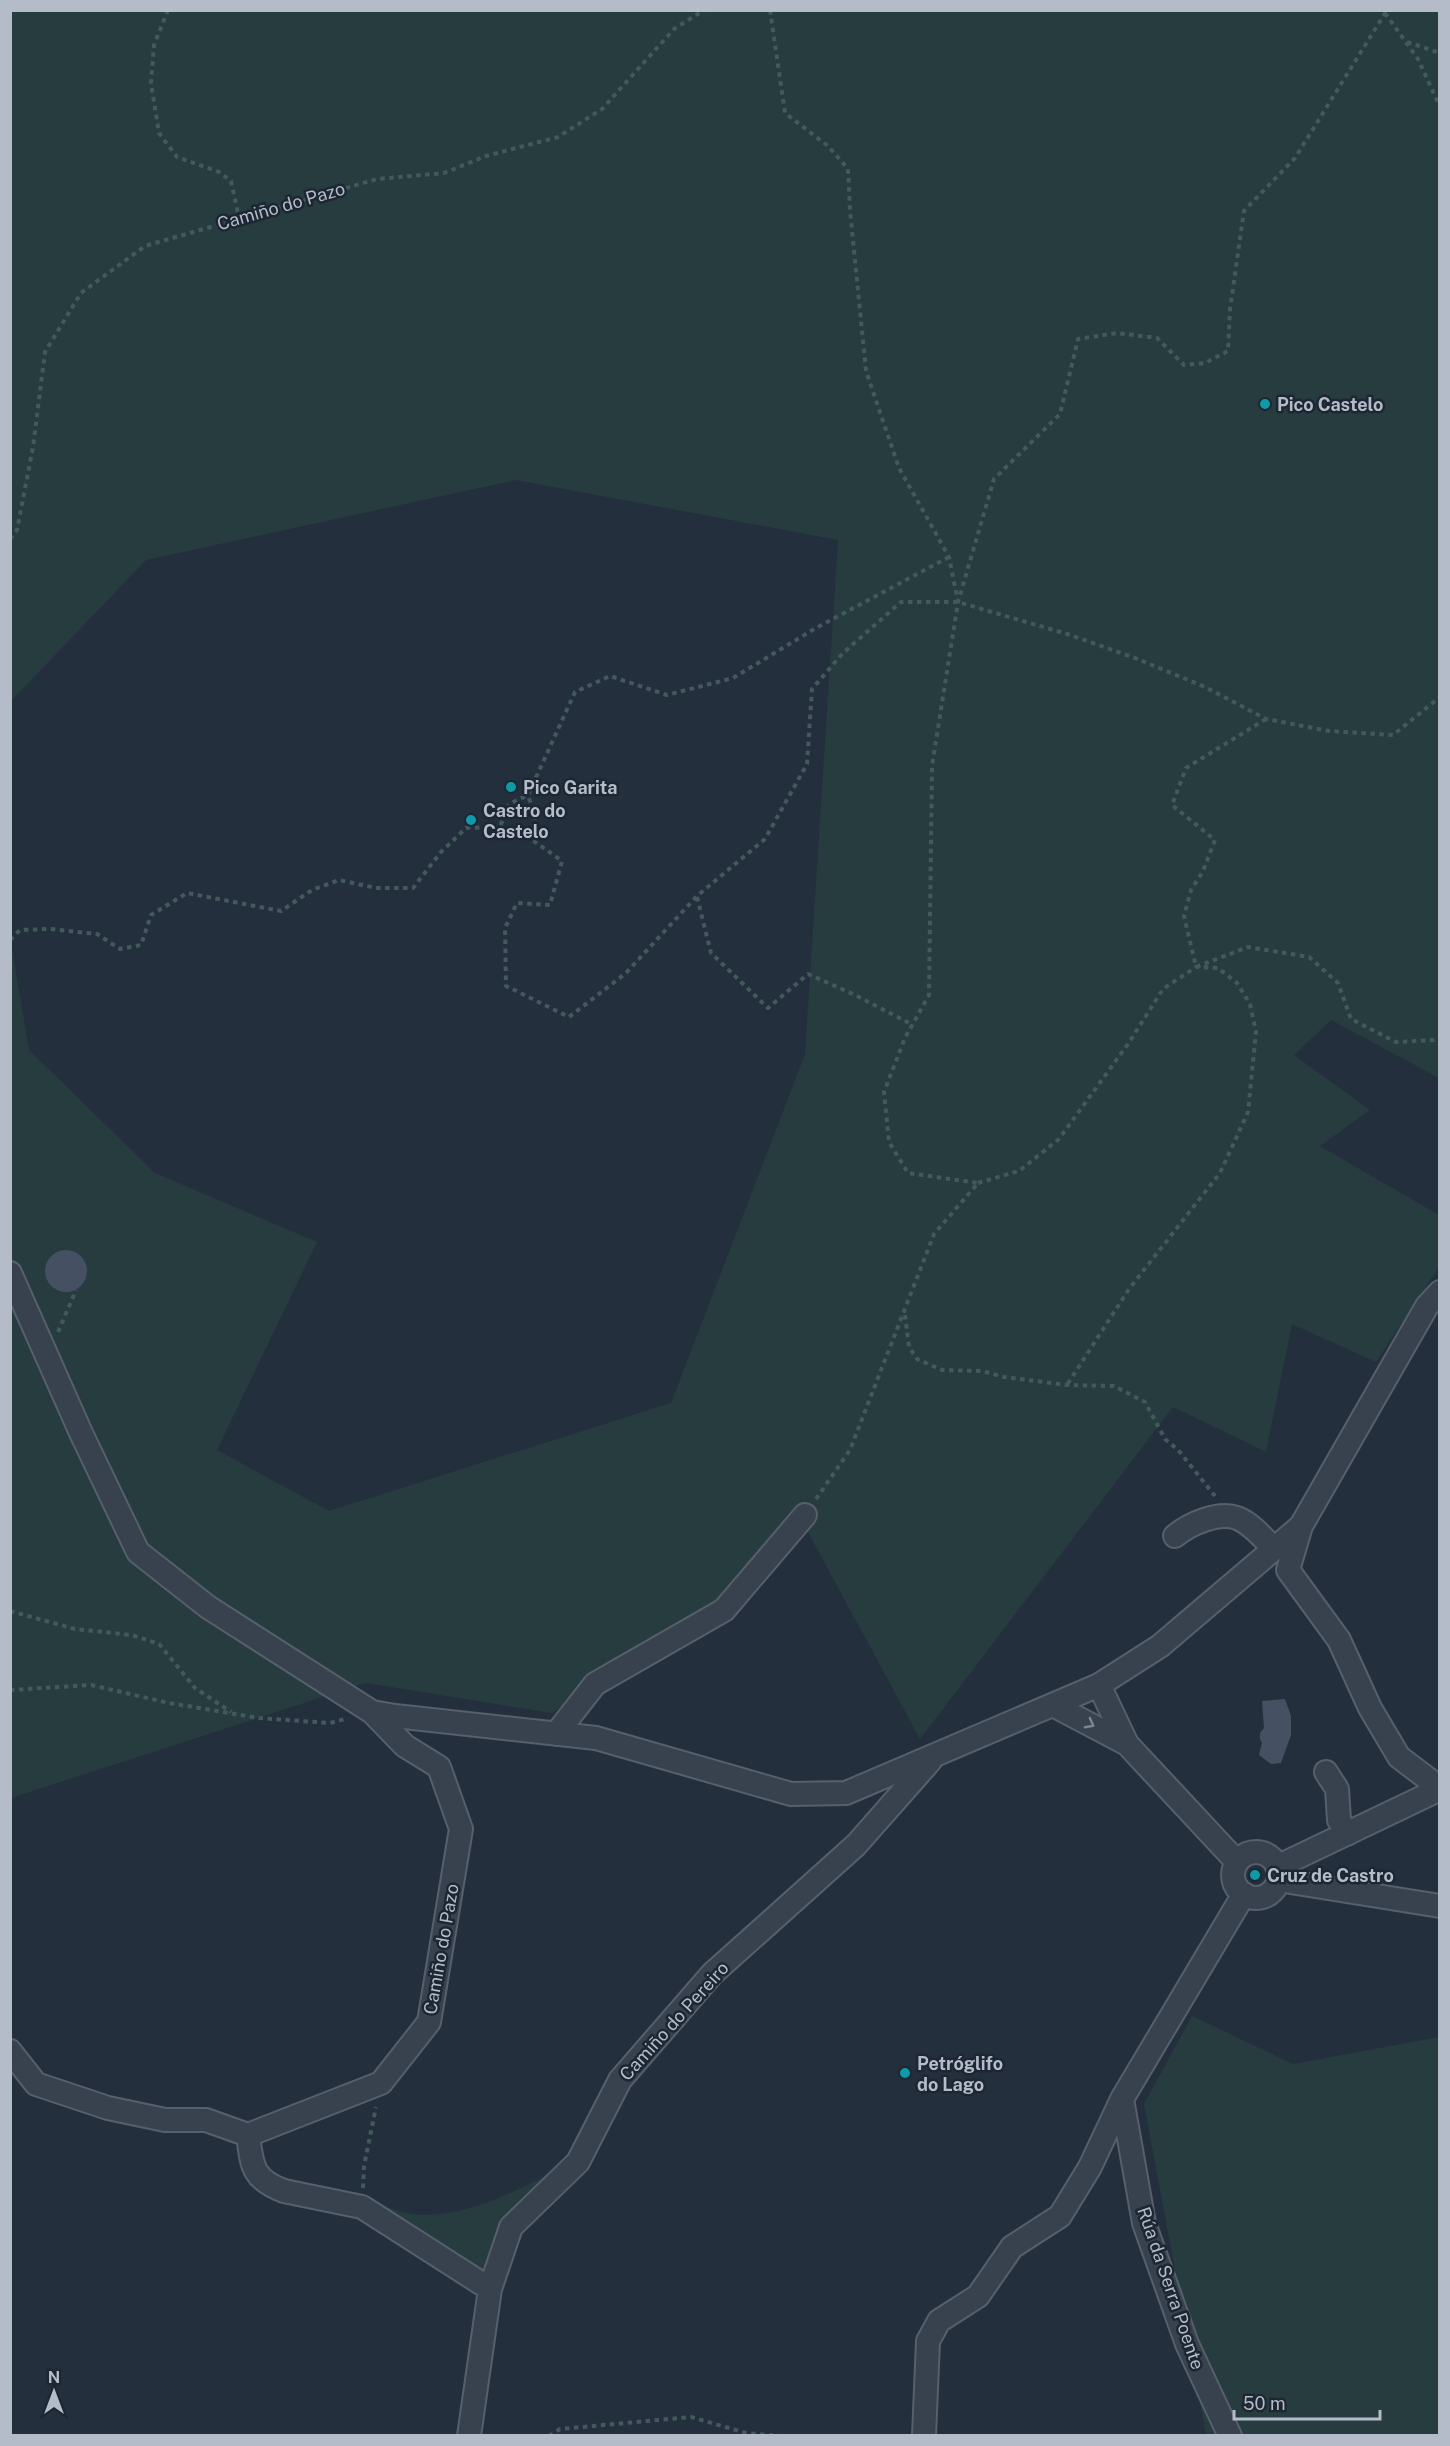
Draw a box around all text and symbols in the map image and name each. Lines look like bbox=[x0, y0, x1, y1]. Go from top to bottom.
street label: Camiño do Pazo bbox=[215, 178, 347, 234]
place label: Pico Castelo bbox=[1277, 394, 1383, 415]
marker: Pico Castelo bbox=[1258, 397, 1272, 411]
place label: Pico Garita bbox=[523, 777, 617, 798]
marker: Pico Garita bbox=[504, 780, 518, 794]
place label: Castro do Castelo bbox=[483, 800, 566, 842]
marker: Castro do Castelo bbox=[464, 813, 478, 827]
one-way arrow bbox=[1084, 1717, 1095, 1729]
place label: Cruz de Castro bbox=[1267, 1865, 1394, 1886]
marker: Cruz de Castro bbox=[1248, 1868, 1262, 1882]
street label: Camiño do Pazo bbox=[419, 1882, 463, 2016]
street label: Camiño do Pereiro bbox=[615, 1957, 733, 2085]
place label: Petróglifo do Lago bbox=[917, 2053, 1003, 2095]
marker: Petróglifo do Lago bbox=[898, 2066, 912, 2080]
street label: Rúa da Serra Poente bbox=[1133, 2204, 1209, 2372]
north arrow bbox=[24, 2362, 84, 2422]
text: N bbox=[48, 2368, 60, 2387]
scale bar bbox=[1234, 2383, 1380, 2421]
text: 50 m bbox=[1243, 2393, 1286, 2414]

